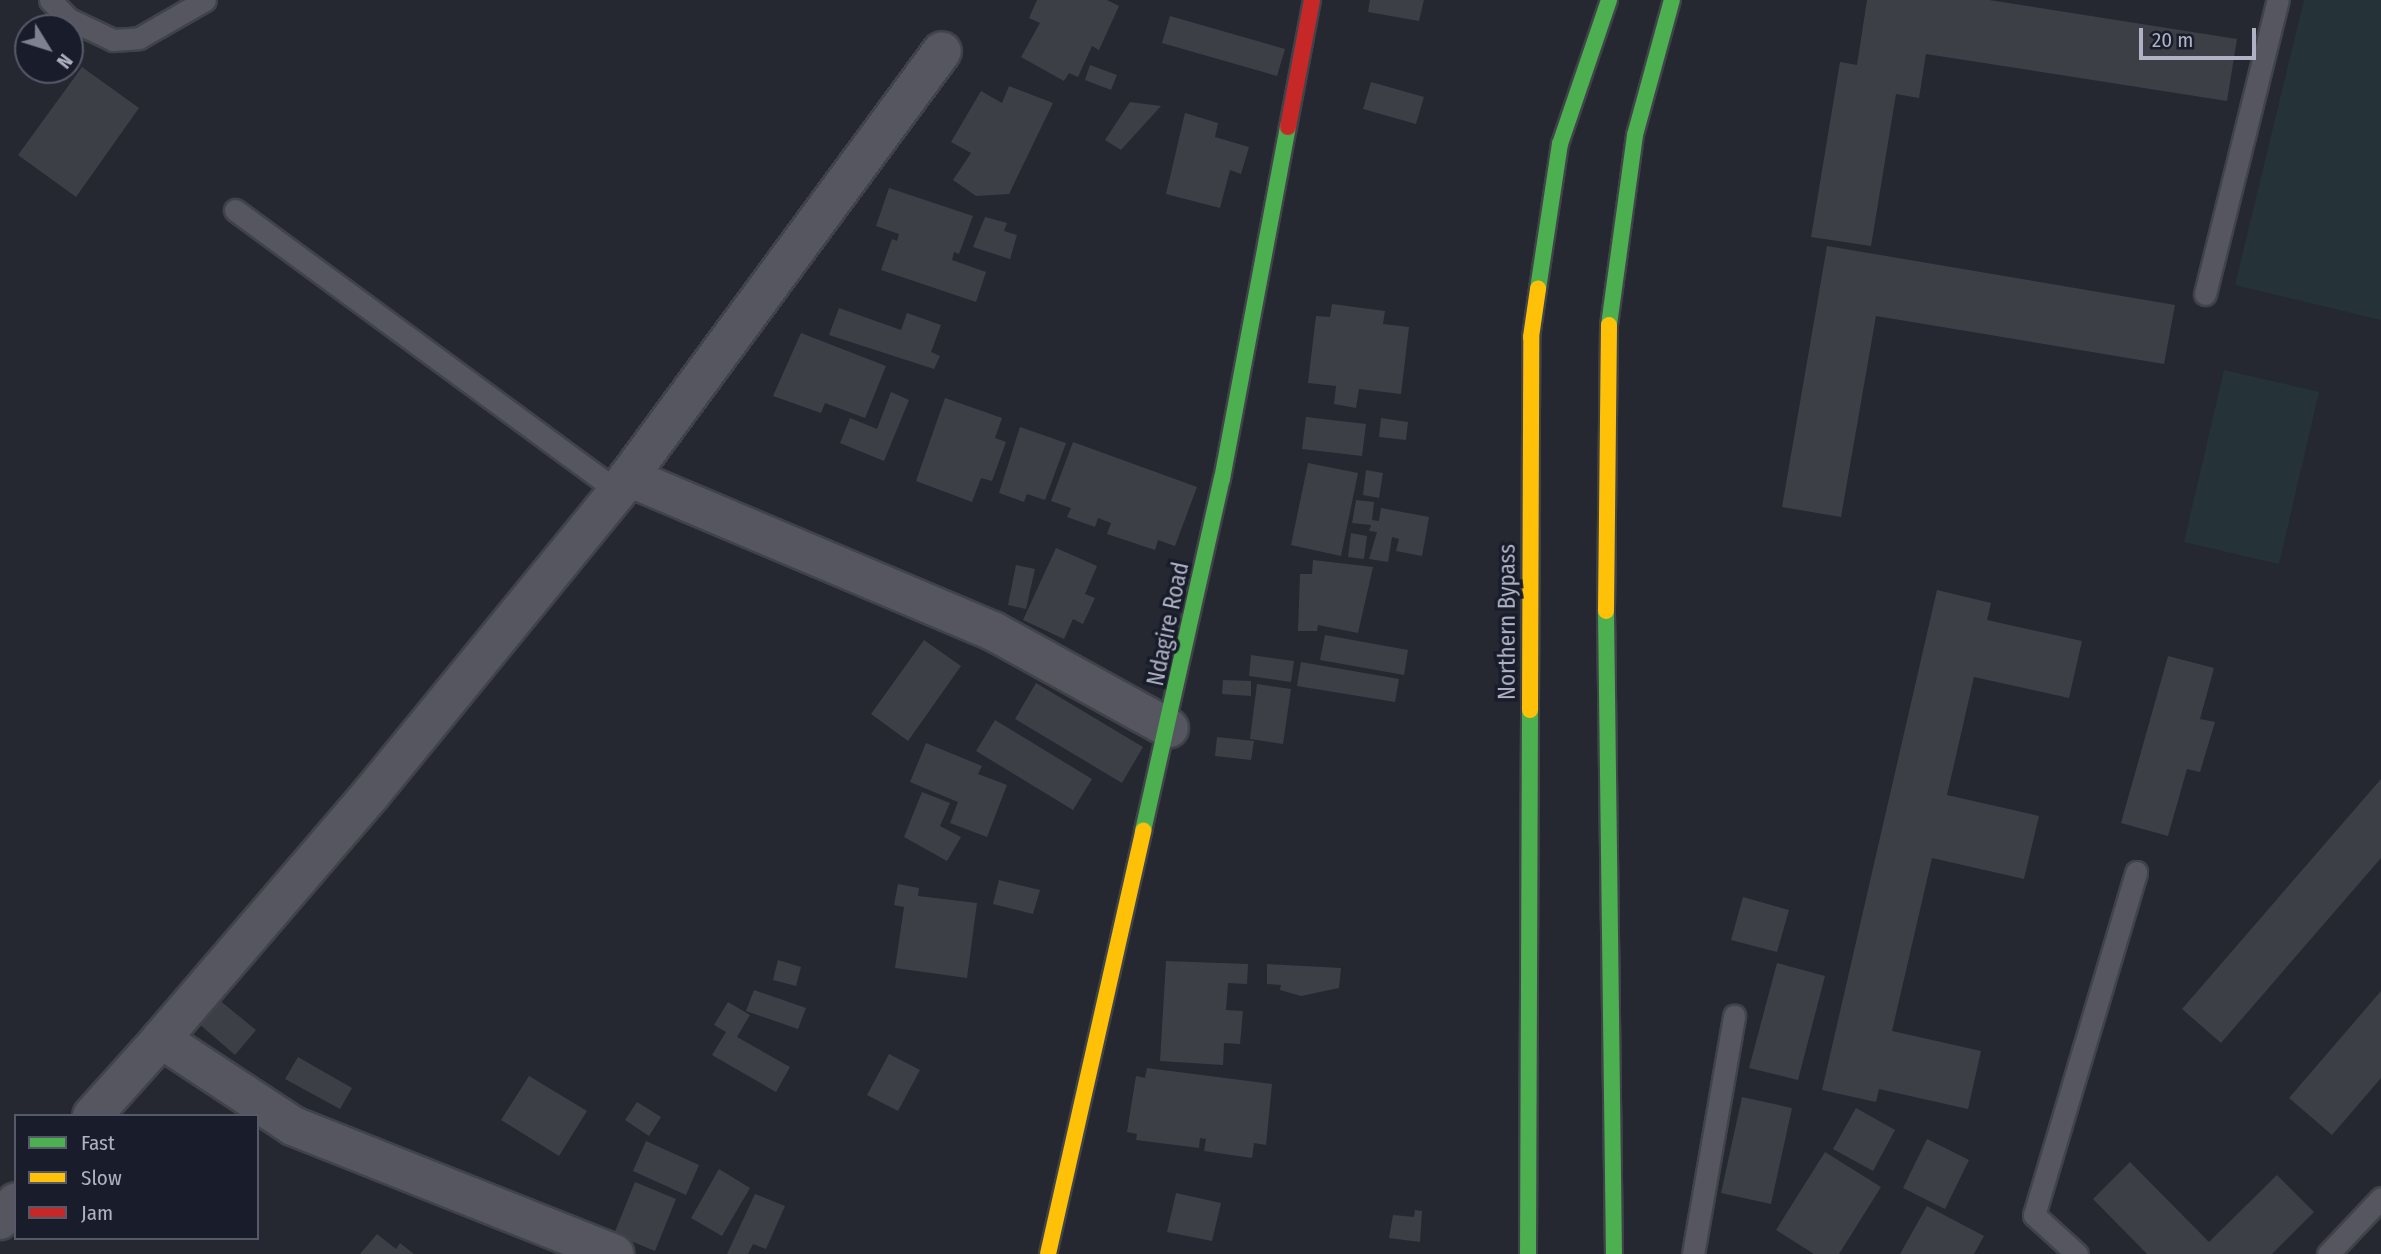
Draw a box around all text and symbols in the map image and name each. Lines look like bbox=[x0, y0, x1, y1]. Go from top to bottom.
north arrow bbox=[14, 14, 84, 84]
scale bar bbox=[2143, 14, 2260, 58]
text: 20 m bbox=[2152, 27, 2193, 53]
text: N bbox=[52, 49, 77, 73]
street label: Northern Bypass bbox=[1493, 544, 1521, 700]
street label: Ndagire Road bbox=[1141, 560, 1195, 688]
legend bbox=[14, 1114, 259, 1240]
text: Fast bbox=[81, 1130, 115, 1156]
text: Slow bbox=[81, 1165, 122, 1191]
text: Jam bbox=[81, 1200, 113, 1226]

